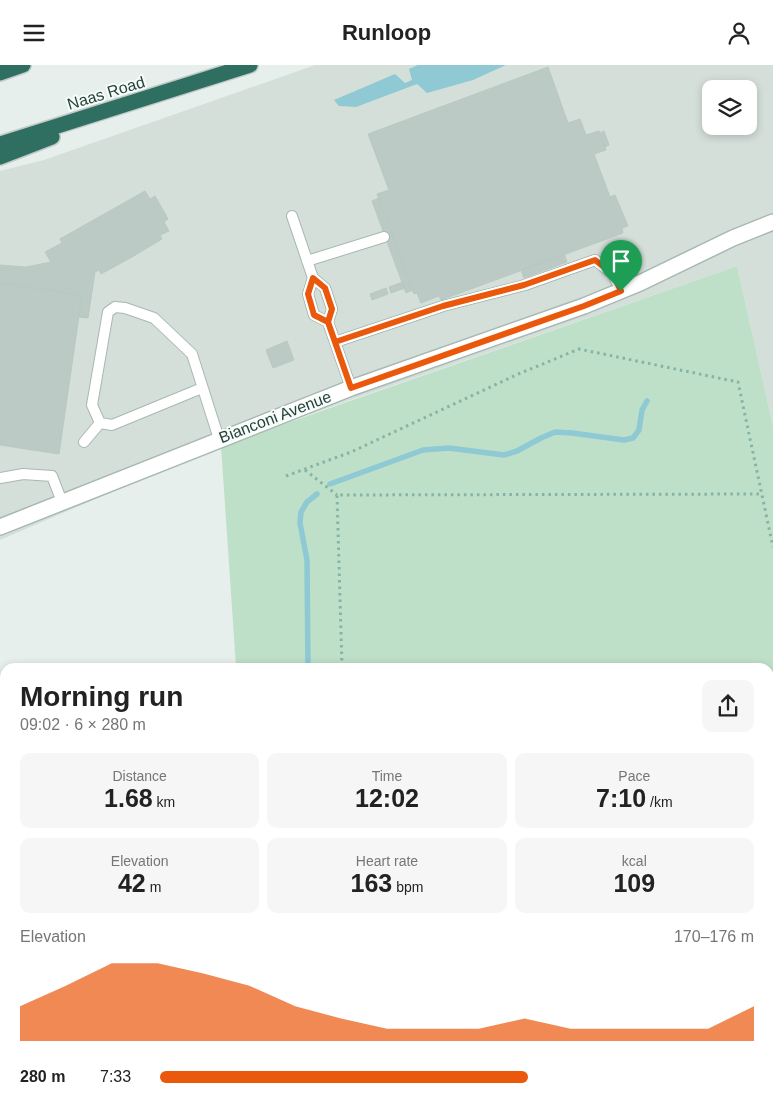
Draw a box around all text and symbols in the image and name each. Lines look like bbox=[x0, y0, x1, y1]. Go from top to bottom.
icon: menu bbox=[20, 19, 48, 47]
icon: person bbox=[725, 19, 753, 47]
text: Runloop bbox=[342, 20, 431, 45]
street label: Naas Road bbox=[65, 73, 147, 113]
map controls bbox=[702, 80, 757, 135]
button: layers bbox=[702, 80, 757, 135]
pin bbox=[600, 240, 642, 291]
icon: arrive bbox=[607, 247, 635, 275]
street label: Bianconi Avenue bbox=[216, 388, 334, 446]
button: share bbox=[702, 680, 754, 732]
text: Morning run bbox=[20, 681, 183, 712]
text: 09:02 · 6 × 280 m bbox=[20, 716, 146, 733]
text: Distance bbox=[112, 768, 167, 784]
text: Time bbox=[372, 768, 402, 784]
text: Pace bbox=[618, 768, 650, 784]
text: 1.68 bbox=[104, 784, 153, 812]
text: 12:02 bbox=[355, 784, 419, 812]
text: 7:10 bbox=[596, 784, 646, 812]
text: km bbox=[153, 794, 175, 810]
text: /km bbox=[646, 794, 673, 810]
text: Elevation bbox=[111, 853, 168, 869]
text: Heart rate bbox=[356, 853, 418, 869]
text: kcal bbox=[622, 853, 647, 869]
text: 42 bbox=[118, 869, 146, 897]
text: 163 bbox=[351, 869, 392, 897]
text: 109 bbox=[613, 869, 655, 897]
text: m bbox=[146, 879, 161, 895]
text: bpm bbox=[392, 879, 423, 895]
text: Elevation bbox=[20, 928, 86, 945]
text: 170–176 m bbox=[674, 928, 754, 945]
text: 280 m bbox=[20, 1068, 65, 1085]
text: 7:33 bbox=[100, 1068, 131, 1085]

